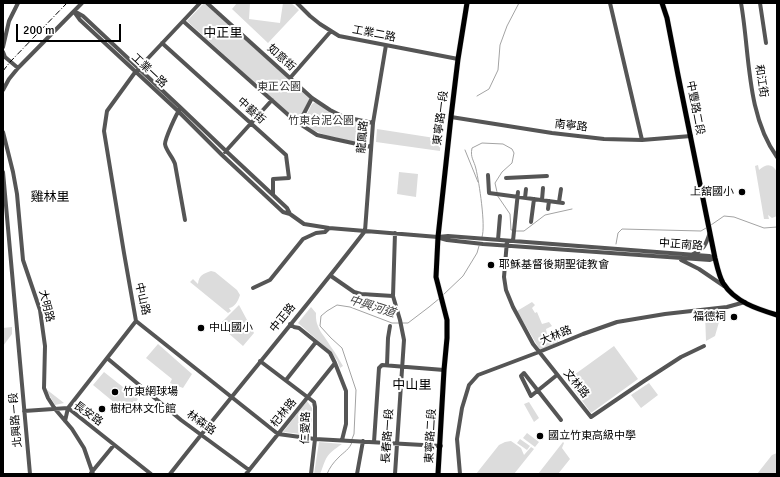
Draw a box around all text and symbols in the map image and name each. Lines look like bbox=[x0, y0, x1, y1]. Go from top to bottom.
scale bar bbox=[18, 16, 123, 42]
text: 200 m bbox=[23, 23, 55, 38]
street label: 工業二路 bbox=[351, 23, 397, 45]
district label: 中正里 bbox=[204, 26, 242, 42]
street label: 如意街 bbox=[264, 42, 298, 74]
street label: 工業一路 bbox=[128, 51, 170, 91]
street label: 和江街 bbox=[752, 64, 770, 98]
park label: 東正公園 bbox=[257, 80, 301, 94]
street label: 中豐路二段 bbox=[683, 80, 707, 136]
street label: 東寧路一段 bbox=[431, 90, 451, 146]
street label: 中藝街 bbox=[234, 95, 268, 127]
park label: 竹東台泥公園 bbox=[288, 114, 354, 128]
street label: 南寧路 bbox=[554, 118, 588, 134]
street label: 龍鳳路 bbox=[355, 120, 371, 154]
place label: 上舘國小 bbox=[690, 185, 734, 199]
marker: 上舘國小 bbox=[737, 187, 747, 197]
district label: 雞林里 bbox=[31, 190, 69, 206]
street label: 中正南路 bbox=[659, 237, 703, 253]
place label: 耶穌基督後期聖徒教會 bbox=[499, 258, 609, 272]
marker: 耶穌基督後期聖徒教會 bbox=[486, 260, 496, 270]
street label: 中山路 bbox=[132, 281, 152, 317]
street label: 大明路 bbox=[36, 288, 56, 324]
water label: 中興河道 bbox=[347, 293, 397, 321]
street label: 中正路 bbox=[267, 301, 299, 335]
place label: 福德祠 bbox=[693, 310, 726, 324]
marker: 福德祠 bbox=[729, 312, 739, 322]
place label: 中山國小 bbox=[209, 321, 253, 335]
marker: 中山國小 bbox=[196, 323, 206, 333]
street label: 大林路 bbox=[538, 324, 574, 348]
street label: 文林路 bbox=[560, 367, 592, 401]
district label: 中山里 bbox=[393, 378, 431, 394]
place label: 竹東網球場 bbox=[123, 385, 178, 399]
marker: 竹東網球場 bbox=[110, 387, 120, 397]
street label: 北興路ㄧ段 bbox=[7, 392, 25, 448]
street label: 杞林路 bbox=[268, 396, 300, 430]
street label: 長安路 bbox=[71, 399, 105, 429]
place label: 樹杞林文化館 bbox=[110, 402, 176, 416]
marker: 樹杞林文化館 bbox=[97, 404, 107, 414]
street label: 林森路 bbox=[184, 408, 218, 438]
street label: 長春路一段 bbox=[379, 408, 397, 464]
street label: 東寧路二段 bbox=[423, 408, 439, 464]
street label: 仁愛路 bbox=[299, 411, 313, 445]
place label: 國立竹東高級中學 bbox=[548, 429, 636, 443]
marker: 國立竹東高級中學 bbox=[535, 431, 545, 441]

